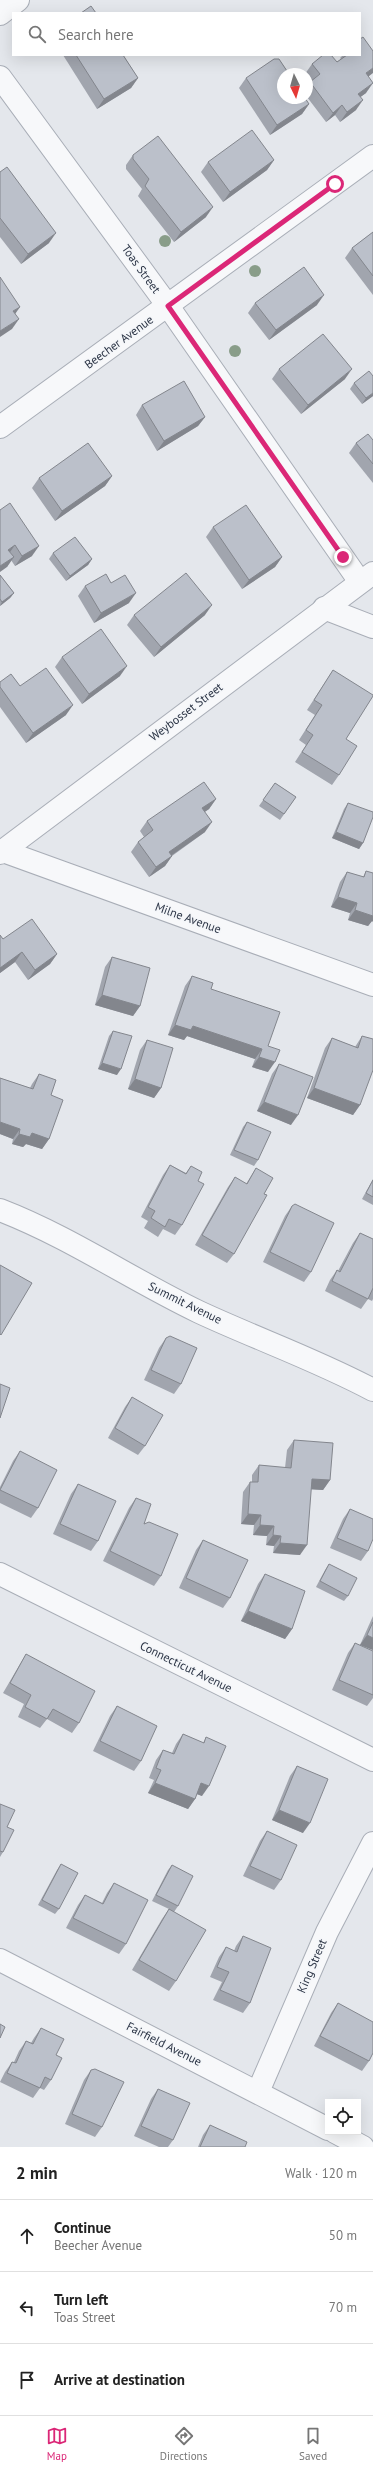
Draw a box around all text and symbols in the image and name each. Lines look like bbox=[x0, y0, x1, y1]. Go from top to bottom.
search box bbox=[12, 12, 361, 56]
icon: search bbox=[26, 23, 48, 45]
text: Search here bbox=[58, 25, 134, 44]
north arrow bbox=[277, 68, 313, 104]
route start bbox=[326, 175, 344, 193]
street label: Toas Street bbox=[119, 241, 164, 296]
street label: Beecher Avenue bbox=[81, 312, 156, 372]
route end bbox=[334, 548, 352, 566]
street label: Weybosset Street bbox=[146, 679, 225, 744]
street label: Milne Avenue bbox=[153, 899, 223, 936]
street label: Summit Avenue bbox=[146, 1278, 224, 1327]
street label: Connecticut Avenue bbox=[138, 1638, 235, 1695]
street label: King Street bbox=[293, 1936, 330, 1995]
street label: Fairfield Avenue bbox=[124, 2018, 204, 2069]
map controls bbox=[325, 2099, 361, 2135]
button: locate bbox=[325, 2099, 361, 2135]
text: 2 min bbox=[16, 2162, 57, 2184]
text: Walk · 120 m bbox=[285, 2165, 357, 2182]
text: Continue bbox=[54, 2218, 111, 2237]
icon: ahead bbox=[16, 2225, 38, 2247]
text: 50 m bbox=[329, 2227, 357, 2244]
text: Beecher Avenue bbox=[54, 2237, 142, 2254]
text: Turn left bbox=[54, 2290, 108, 2309]
icon: left bbox=[16, 2297, 38, 2319]
text: 70 m bbox=[329, 2299, 357, 2316]
text: Toas Street bbox=[54, 2309, 115, 2326]
icon: arrive bbox=[16, 2369, 38, 2391]
text: Arrive at destination bbox=[54, 2370, 185, 2389]
tab: Map bbox=[46, 2425, 68, 2463]
tab: Directions bbox=[160, 2425, 207, 2463]
tab: Saved bbox=[299, 2425, 327, 2463]

